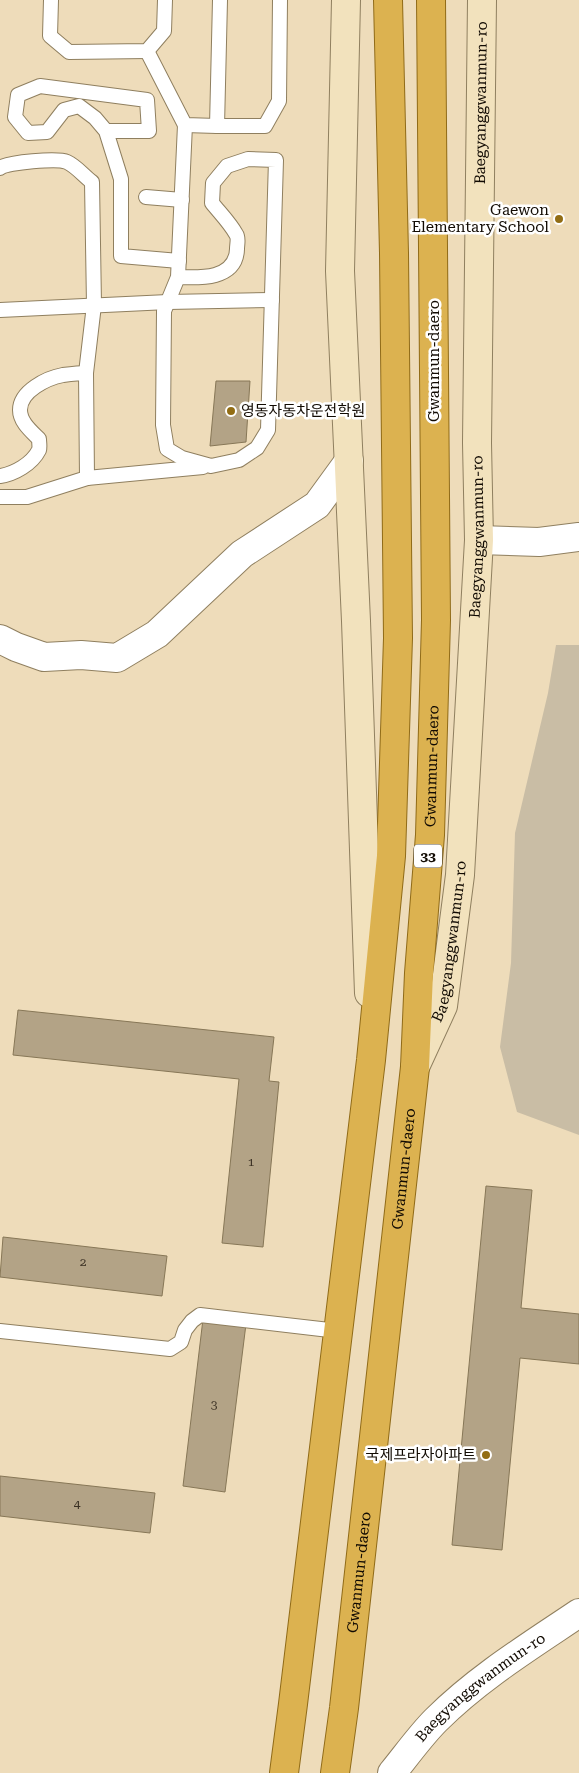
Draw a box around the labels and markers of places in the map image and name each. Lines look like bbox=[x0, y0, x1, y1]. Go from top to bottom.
place label: Gaewon Elementary School bbox=[411, 201, 549, 236]
marker: Gaewon Elementary School bbox=[553, 213, 565, 225]
place label: 영동자동차운전학원 bbox=[241, 402, 365, 420]
marker: 영동자동차운전학원 bbox=[225, 405, 237, 417]
place label: 국제프라자아파트 bbox=[366, 1446, 476, 1464]
marker: 국제프라자아파트 bbox=[480, 1449, 492, 1461]

